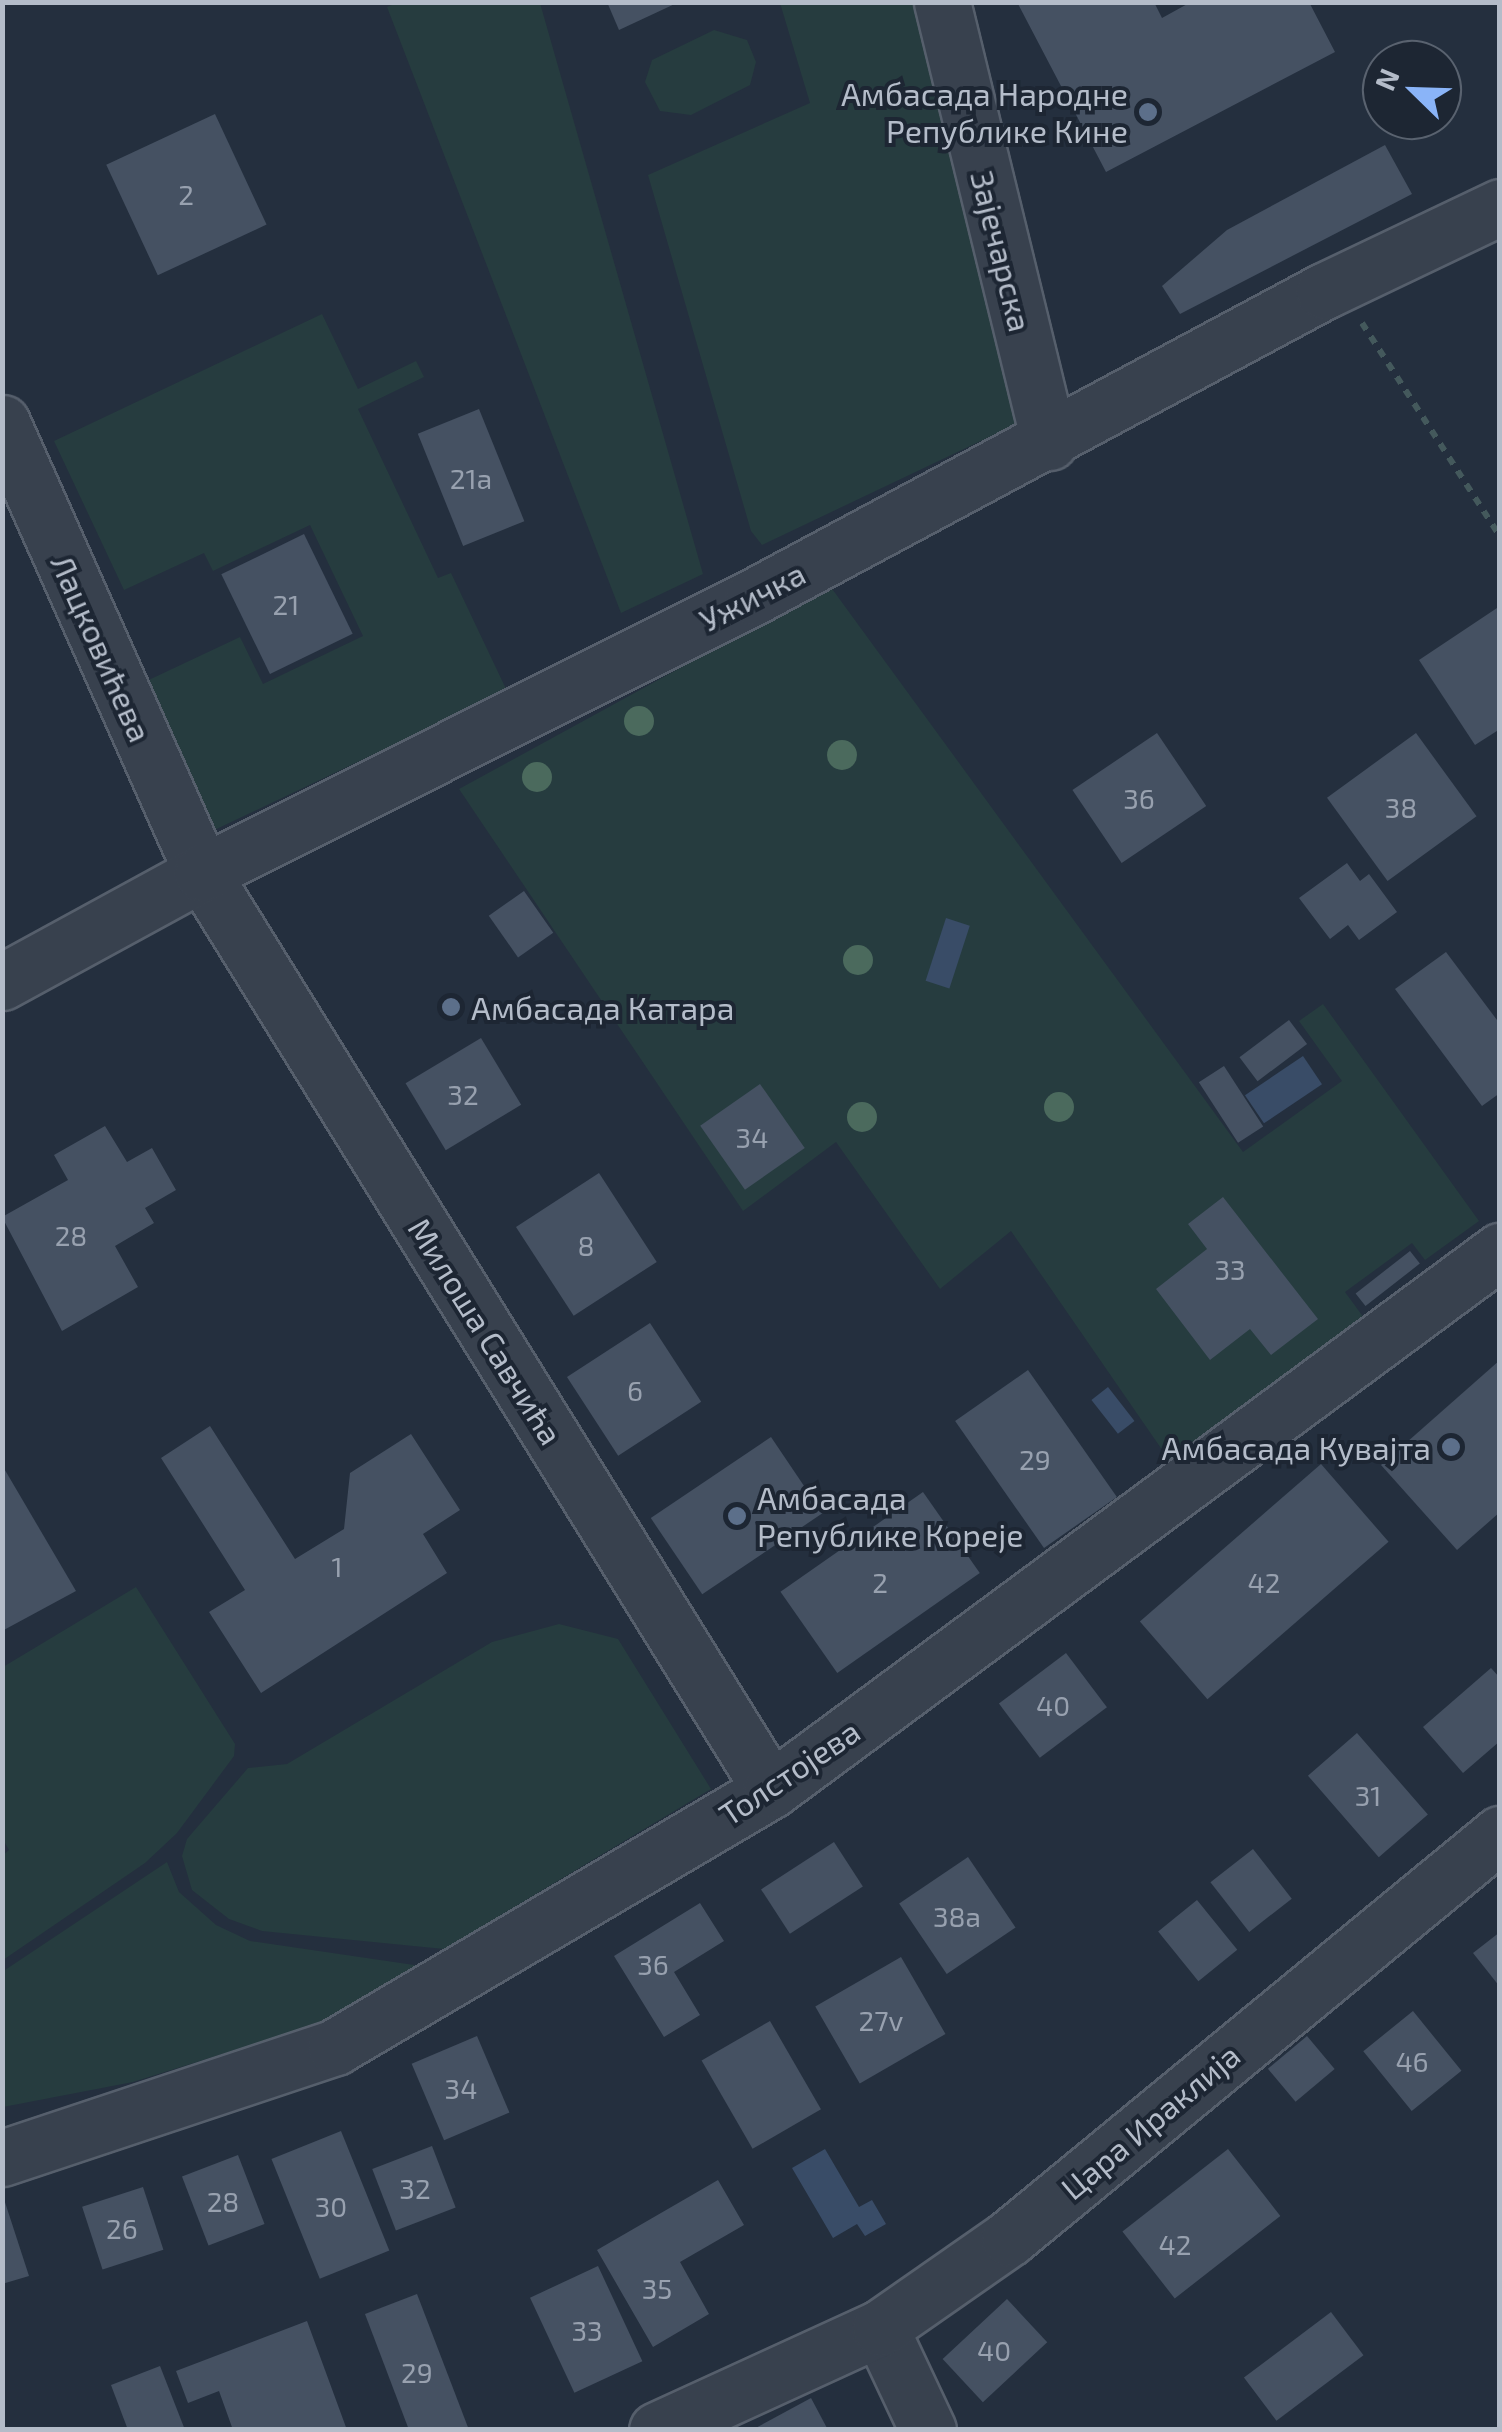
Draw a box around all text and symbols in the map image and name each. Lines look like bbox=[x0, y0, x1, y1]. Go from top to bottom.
north arrow bbox=[1362, 40, 1462, 140]
text: N bbox=[1367, 63, 1406, 95]
place label: Амбасада Народне Републике Кине bbox=[841, 75, 1128, 150]
marker: Амбасада Народне Републике Кине bbox=[1137, 101, 1159, 123]
street label: Зајечарска bbox=[963, 167, 1041, 335]
house number: 2 bbox=[178, 177, 194, 211]
house number: 21a bbox=[450, 461, 492, 495]
street label: Лацковићева bbox=[44, 549, 160, 747]
street label: Ужичка bbox=[693, 553, 811, 639]
house number: 21 bbox=[273, 587, 299, 621]
house number: 36 bbox=[1123, 781, 1155, 815]
house number: 38 bbox=[1385, 790, 1417, 824]
place label: Амбасада Катара bbox=[471, 988, 734, 1026]
marker: Амбасада Катара bbox=[440, 996, 462, 1018]
house number: 32 bbox=[447, 1077, 479, 1111]
house number: 34 bbox=[736, 1120, 768, 1154]
street label: Милоша Савчића bbox=[401, 1211, 571, 1451]
house number: 28 bbox=[55, 1218, 87, 1252]
house number: 8 bbox=[578, 1228, 594, 1262]
house number: 33 bbox=[1214, 1252, 1246, 1286]
house number: 6 bbox=[627, 1373, 643, 1407]
place label: Амбасада Кувајта bbox=[1162, 1428, 1431, 1466]
marker: Амбасада Кувајта bbox=[1440, 1436, 1462, 1458]
house number: 29 bbox=[1019, 1442, 1051, 1476]
place label: Амбасада Републике Кореје bbox=[757, 1479, 1024, 1554]
marker: Амбасада Републике Кореје bbox=[726, 1505, 748, 1527]
house number: 1 bbox=[331, 1549, 343, 1583]
house number: 2 bbox=[872, 1565, 888, 1599]
house number: 42 bbox=[1248, 1565, 1280, 1599]
house number: 40 bbox=[1036, 1688, 1070, 1722]
street label: Толстојева bbox=[711, 1711, 867, 1833]
house number: 31 bbox=[1355, 1778, 1381, 1812]
house number: 38a bbox=[933, 1899, 981, 1933]
house number: 36 bbox=[637, 1947, 669, 1981]
house number: 27v bbox=[859, 2003, 903, 2037]
street label: Цара Ираклија bbox=[1053, 2035, 1247, 2207]
house number: 46 bbox=[1395, 2044, 1429, 2078]
house number: 34 bbox=[445, 2071, 477, 2105]
house number: 32 bbox=[399, 2171, 431, 2205]
house number: 28 bbox=[207, 2184, 239, 2218]
house number: 30 bbox=[315, 2189, 347, 2223]
house number: 26 bbox=[106, 2211, 138, 2245]
house number: 42 bbox=[1159, 2227, 1191, 2261]
house number: 35 bbox=[642, 2271, 672, 2305]
house number: 33 bbox=[571, 2313, 603, 2347]
house number: 40 bbox=[977, 2333, 1011, 2367]
house number: 29 bbox=[401, 2355, 433, 2389]

